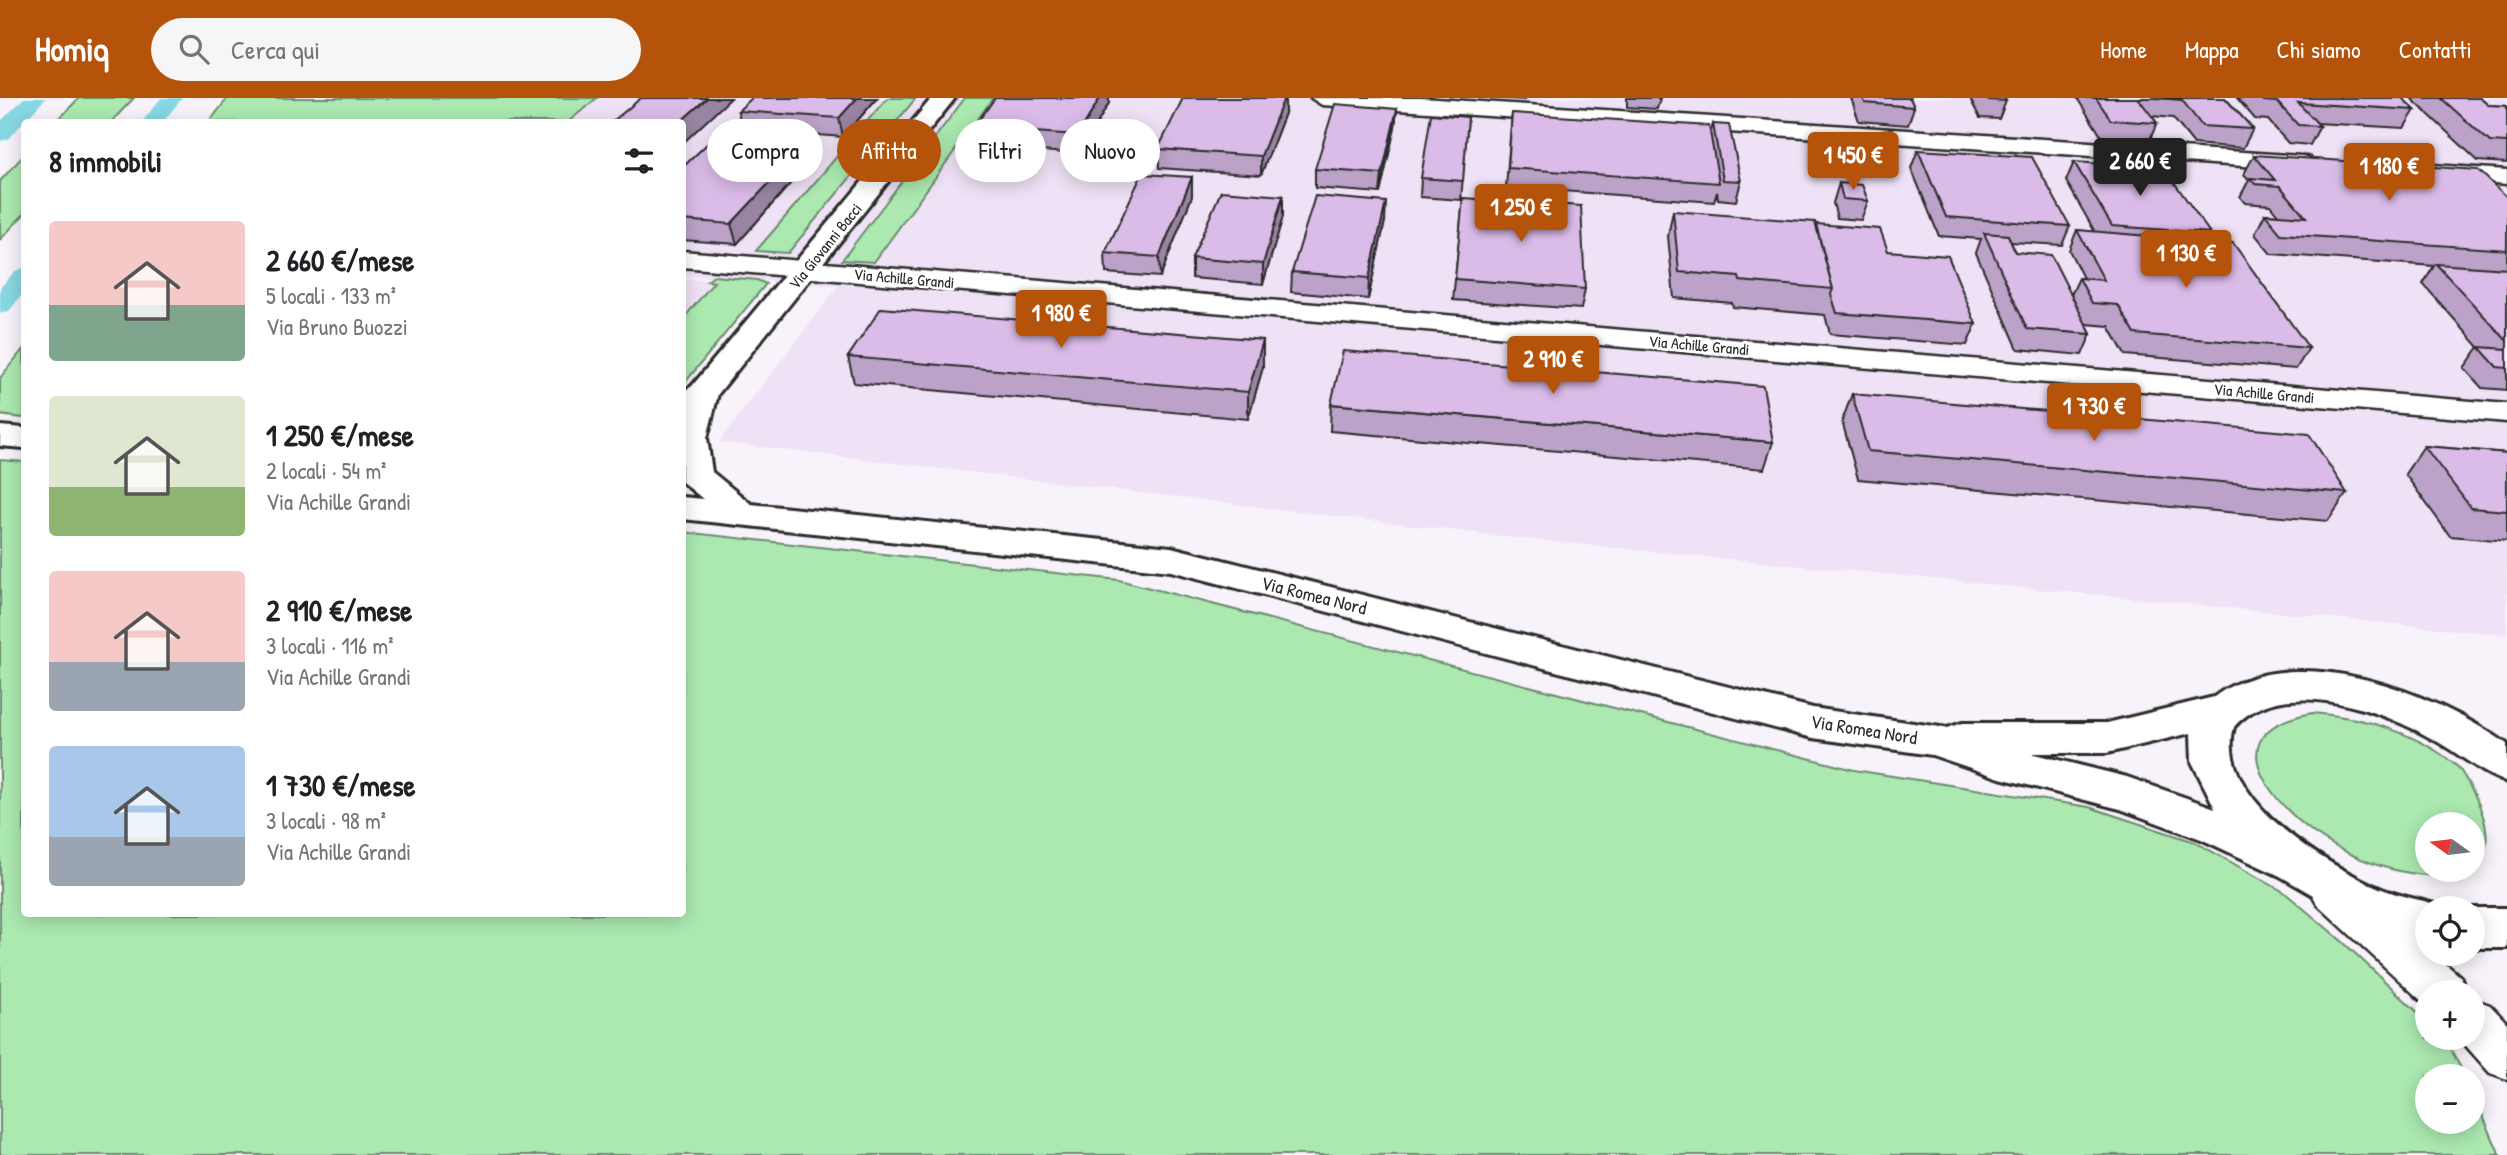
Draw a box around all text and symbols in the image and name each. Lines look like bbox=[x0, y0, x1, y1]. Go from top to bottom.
search box bbox=[151, 18, 641, 81]
text: Homiq bbox=[35, 27, 109, 71]
icon: search bbox=[175, 30, 213, 68]
text: Cerca qui bbox=[231, 32, 320, 67]
text: Home bbox=[2100, 33, 2147, 65]
text: Mappa bbox=[2185, 33, 2239, 65]
text: Chi siamo bbox=[2277, 33, 2361, 65]
text: Contatti bbox=[2399, 33, 2472, 65]
chip: Compra bbox=[707, 119, 823, 182]
chip: Affitta bbox=[837, 119, 941, 182]
chip: Filtri bbox=[955, 119, 1046, 182]
chip: Nuovo bbox=[1060, 119, 1160, 182]
pin: 1 450 € bbox=[1788, 132, 1918, 192]
text: 1 450 € bbox=[1824, 139, 1882, 170]
pin: 2 660 € bbox=[2075, 139, 2205, 198]
text: 8 immobili bbox=[49, 141, 162, 181]
icon: filters bbox=[620, 142, 658, 180]
pin: 1 180 € bbox=[2324, 144, 2454, 203]
text: 2 660 € bbox=[2109, 145, 2171, 176]
text: 1 180 € bbox=[2360, 150, 2418, 181]
pin: 1 250 € bbox=[1456, 184, 1586, 244]
text: 1 250 € bbox=[1491, 191, 1551, 222]
street label: Via Giovanni Bacci bbox=[783, 198, 867, 294]
pin: 1 130 € bbox=[2121, 230, 2251, 290]
text: 1 130 € bbox=[2157, 237, 2215, 268]
text: 2 660 €/mese bbox=[266, 240, 414, 280]
icon: home bbox=[105, 249, 189, 333]
street label: Via Achille Grandi bbox=[853, 263, 955, 293]
text: 5 locali · 133 m² bbox=[266, 280, 396, 311]
pin: 1 980 € bbox=[996, 290, 1126, 350]
text: 1 980 € bbox=[1032, 297, 1090, 328]
text: Via Bruno Buozzi bbox=[266, 311, 408, 342]
street label: Via Achille Grandi bbox=[1648, 330, 1750, 360]
pin: 2 910 € bbox=[1488, 336, 1618, 396]
text: 2 910 € bbox=[1523, 343, 1583, 374]
street label: Via Achille Grandi bbox=[2213, 378, 2315, 408]
pin: 1 730 € bbox=[2029, 384, 2159, 443]
text: 1 730 € bbox=[2063, 390, 2125, 421]
text: 1 250 €/mese bbox=[266, 415, 414, 455]
icon: home bbox=[105, 424, 189, 508]
text: 2 locali · 54 m² bbox=[266, 455, 386, 486]
text: Via Achille Grandi bbox=[266, 486, 411, 517]
street label: Via Romea Nord bbox=[1259, 569, 1370, 621]
text: 2 910 €/mese bbox=[266, 590, 412, 630]
icon: home bbox=[105, 599, 189, 683]
text: 3 locali · 116 m² bbox=[266, 630, 393, 661]
text: Via Achille Grandi bbox=[266, 661, 411, 692]
street label: Via Romea Nord bbox=[1809, 708, 1920, 750]
text: 1 730 €/mese bbox=[266, 765, 415, 805]
icon: home bbox=[105, 774, 189, 858]
text: 3 locali · 98 m² bbox=[266, 805, 386, 836]
north arrow bbox=[2415, 812, 2485, 882]
map controls bbox=[2415, 812, 2485, 1134]
text: Via Achille Grandi bbox=[266, 836, 411, 867]
button: locate bbox=[2415, 896, 2485, 966]
button: + bbox=[2415, 980, 2485, 1050]
button: − bbox=[2415, 1064, 2485, 1134]

